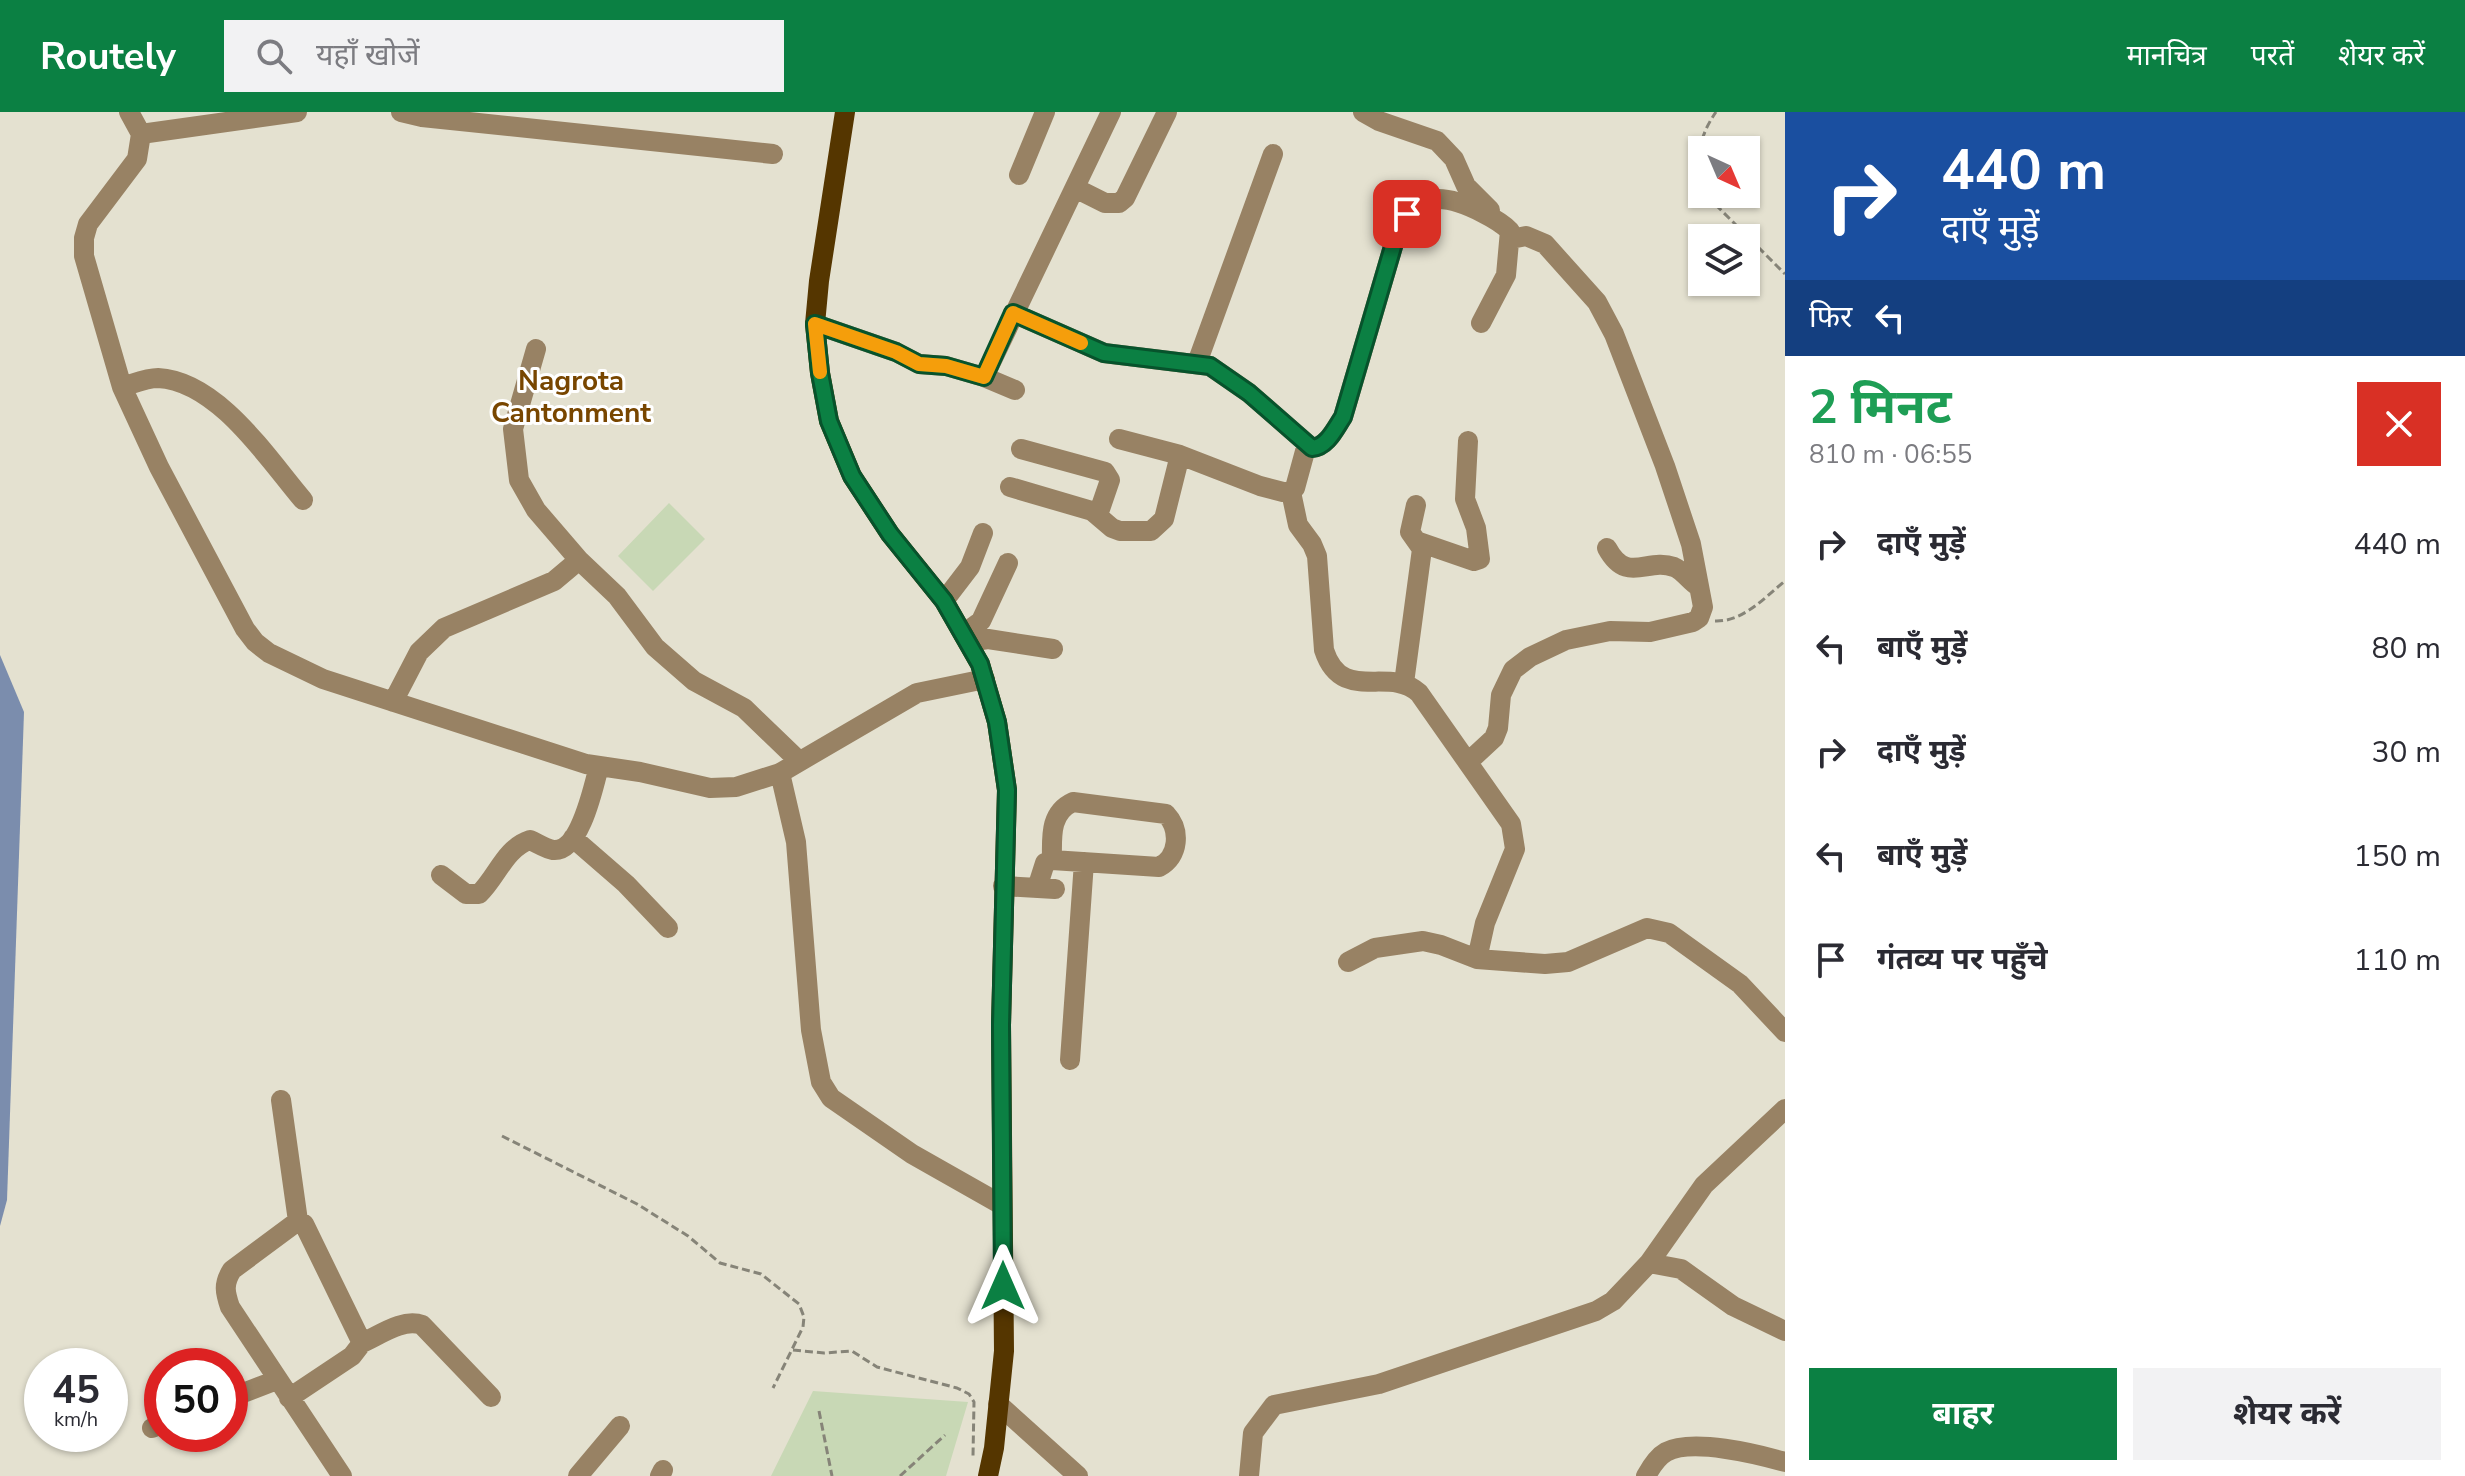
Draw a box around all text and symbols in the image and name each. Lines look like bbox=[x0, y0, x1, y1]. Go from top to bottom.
search box bbox=[224, 20, 784, 92]
text: Routely bbox=[40, 31, 176, 82]
icon: search bbox=[252, 34, 296, 78]
text: यहाँ खोजें bbox=[316, 35, 419, 76]
text: मानचित्र bbox=[2127, 37, 2207, 75]
text: परतें bbox=[2251, 37, 2294, 75]
text: शेयर करें bbox=[2338, 37, 2425, 75]
text: 440 m bbox=[1941, 132, 2106, 209]
north arrow bbox=[1688, 136, 1760, 208]
map controls bbox=[1688, 136, 1760, 296]
icon: right bbox=[1809, 144, 1913, 248]
pin bbox=[1373, 180, 1441, 248]
icon: arrive bbox=[1385, 192, 1429, 236]
text: दाएँ मुड़ें bbox=[1941, 205, 2039, 254]
button: layers bbox=[1688, 224, 1760, 296]
icon: left bbox=[1868, 296, 1912, 340]
text: फिर bbox=[1809, 297, 1852, 338]
district label: Nagrota Cantonment bbox=[491, 362, 651, 432]
text: 2 मिनट bbox=[1809, 374, 1952, 440]
button: close bbox=[2357, 382, 2441, 466]
text: 810 m · 06:55 bbox=[1809, 437, 1972, 472]
icon: right bbox=[1809, 522, 1853, 566]
text: दाएँ मुड़ें bbox=[1877, 523, 1966, 564]
text: 440 m bbox=[2354, 524, 2441, 565]
icon: left bbox=[1809, 626, 1853, 670]
text: बाएँ मुड़ें bbox=[1877, 627, 1967, 668]
text: 80 m bbox=[2372, 628, 2441, 669]
icon: right bbox=[1809, 730, 1853, 774]
text: दाएँ मुड़ें bbox=[1877, 731, 1966, 772]
text: 30 m bbox=[2372, 732, 2441, 773]
icon: left bbox=[1809, 834, 1853, 878]
text: बाएँ मुड़ें bbox=[1877, 835, 1967, 876]
text: 150 m bbox=[2354, 836, 2441, 877]
icon: arrive bbox=[1809, 938, 1853, 982]
text: गंतव्य पर पहुँचे bbox=[1877, 939, 2047, 980]
text: 110 m bbox=[2354, 940, 2441, 981]
position arrow bbox=[961, 1244, 1045, 1328]
speed limit sign: 50 bbox=[144, 1348, 248, 1452]
text: 45 bbox=[52, 1363, 100, 1417]
button: बाहर bbox=[1809, 1368, 2117, 1460]
button: शेयर करें bbox=[2133, 1368, 2441, 1460]
text: km/h bbox=[54, 1406, 98, 1433]

